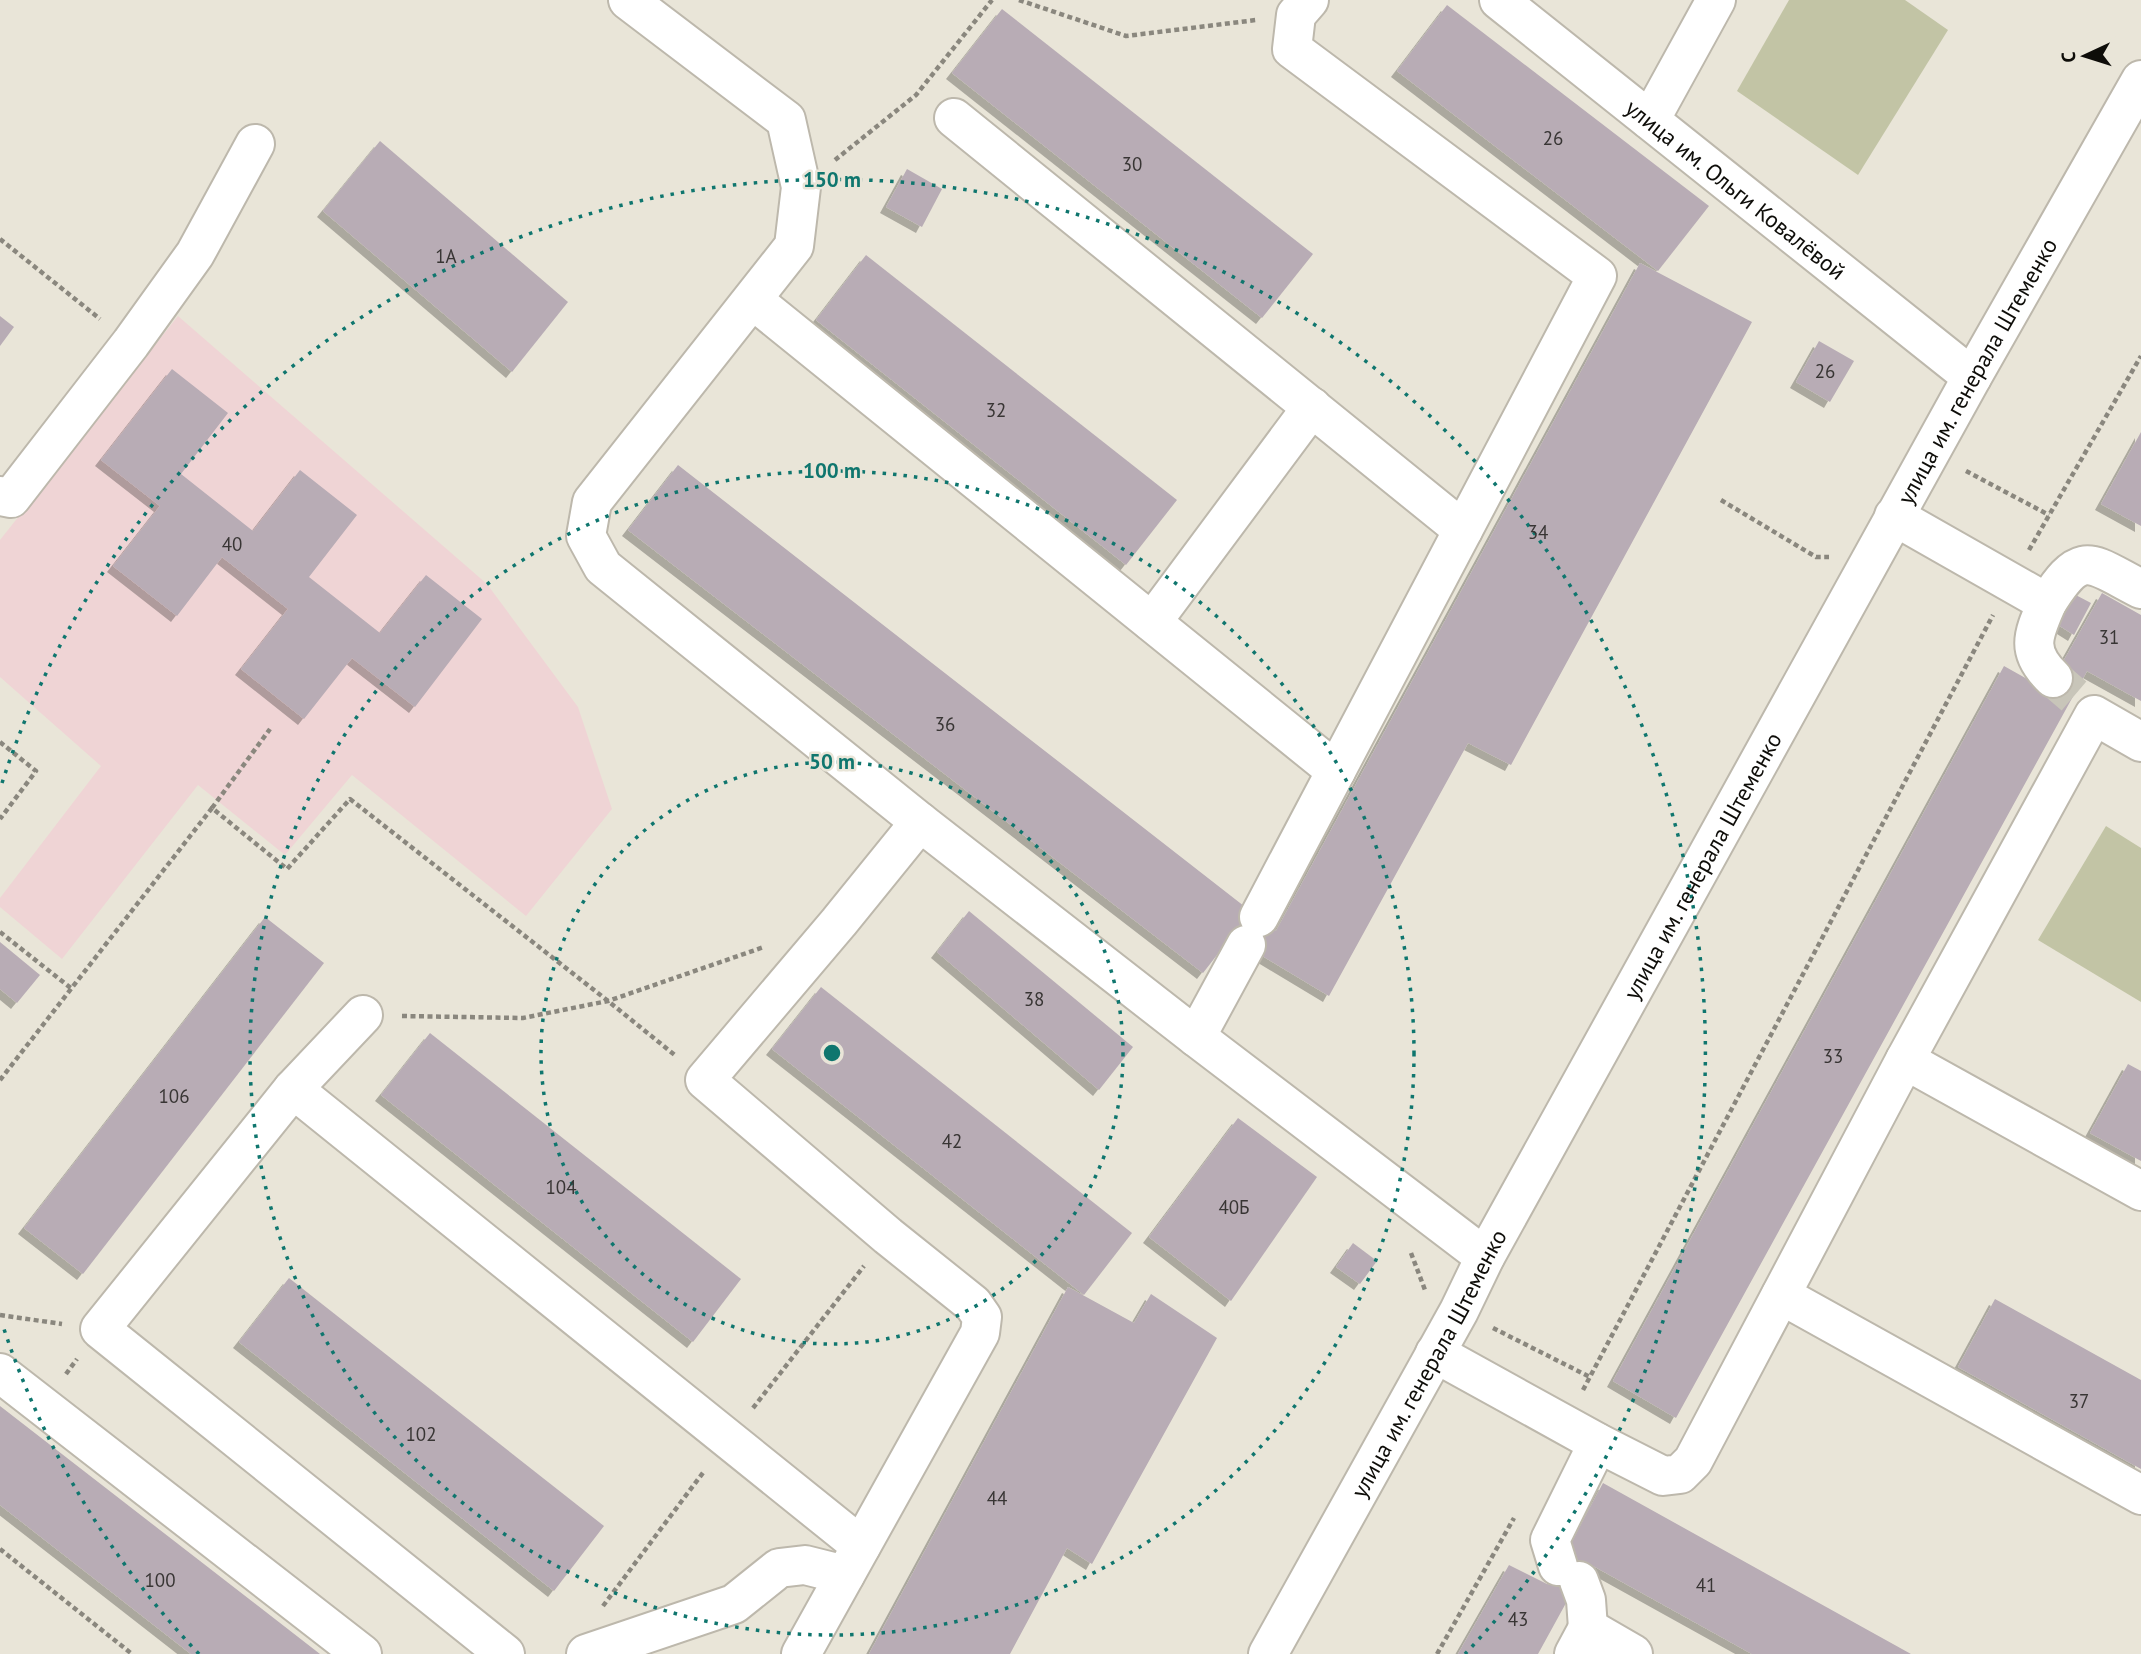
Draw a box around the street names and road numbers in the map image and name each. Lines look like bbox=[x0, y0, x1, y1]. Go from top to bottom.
street label: улица им. Ольги Ковалёвой bbox=[1620, 92, 1852, 285]
street label: улица им. генерала Штеменко bbox=[1890, 232, 2063, 509]
street label: улица им. генерала Штеменко bbox=[1616, 727, 1787, 1004]
street label: улица им. генерала Штеменко bbox=[1344, 1224, 1512, 1503]

